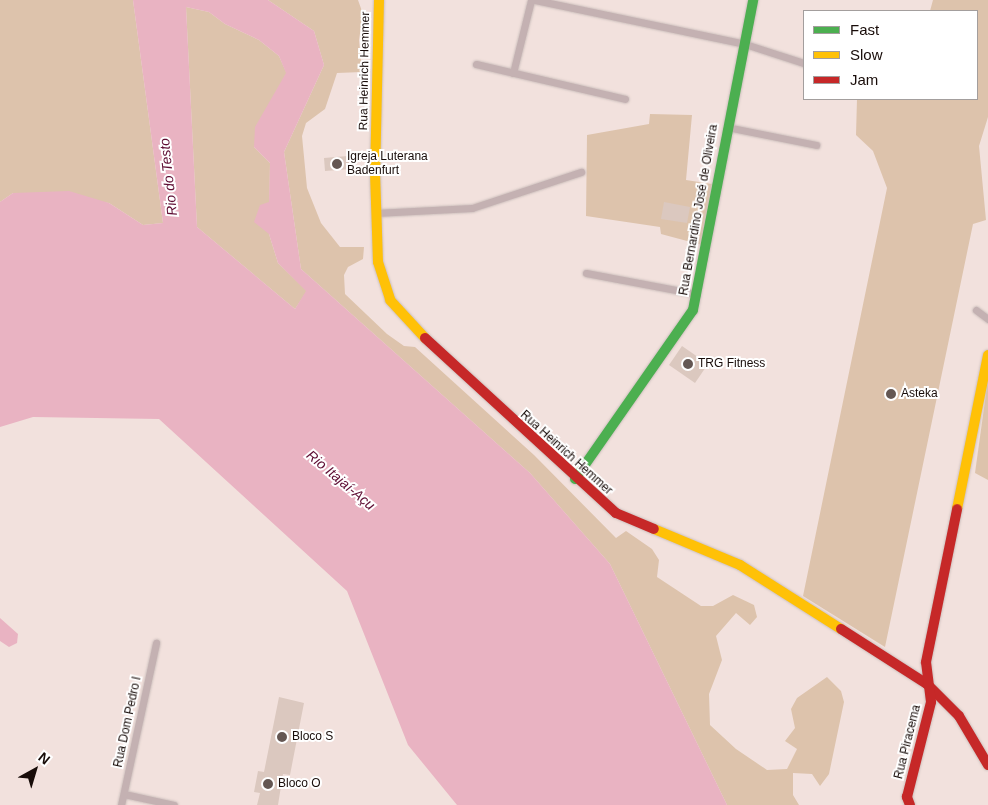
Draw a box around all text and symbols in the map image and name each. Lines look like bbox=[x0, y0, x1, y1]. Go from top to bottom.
legend bbox=[803, 10, 978, 100]
street label: Rua Heinrich Hemmer bbox=[357, 12, 373, 130]
text: Fast bbox=[850, 21, 879, 38]
text: Slow bbox=[850, 46, 883, 63]
text: Jam bbox=[850, 71, 878, 88]
street label: Rua Bernardino José de Oliveira bbox=[677, 123, 721, 297]
water label: Rio do Testo bbox=[156, 137, 180, 217]
place label: Igreja Luterana Badenfurt bbox=[347, 150, 428, 178]
marker: Igreja Luterana Badenfurt bbox=[331, 158, 343, 170]
place label: TRG Fitness bbox=[698, 357, 765, 371]
marker: TRG Fitness bbox=[682, 358, 694, 370]
place label: Asteka bbox=[901, 387, 938, 401]
marker: Asteka bbox=[885, 388, 897, 400]
street label: Rua Heinrich Hemmer bbox=[517, 408, 615, 498]
water label: Rio Itajaí-Açu bbox=[303, 447, 379, 513]
street label: Rua Dom Pedro I bbox=[111, 675, 145, 769]
street label: Rua Piracema bbox=[892, 703, 924, 781]
place label: Bloco S bbox=[292, 730, 333, 744]
marker: Bloco S bbox=[276, 731, 288, 743]
north arrow bbox=[10, 745, 60, 795]
text: N bbox=[35, 749, 53, 768]
place label: Bloco O bbox=[278, 777, 321, 791]
marker: Bloco O bbox=[262, 778, 274, 790]

